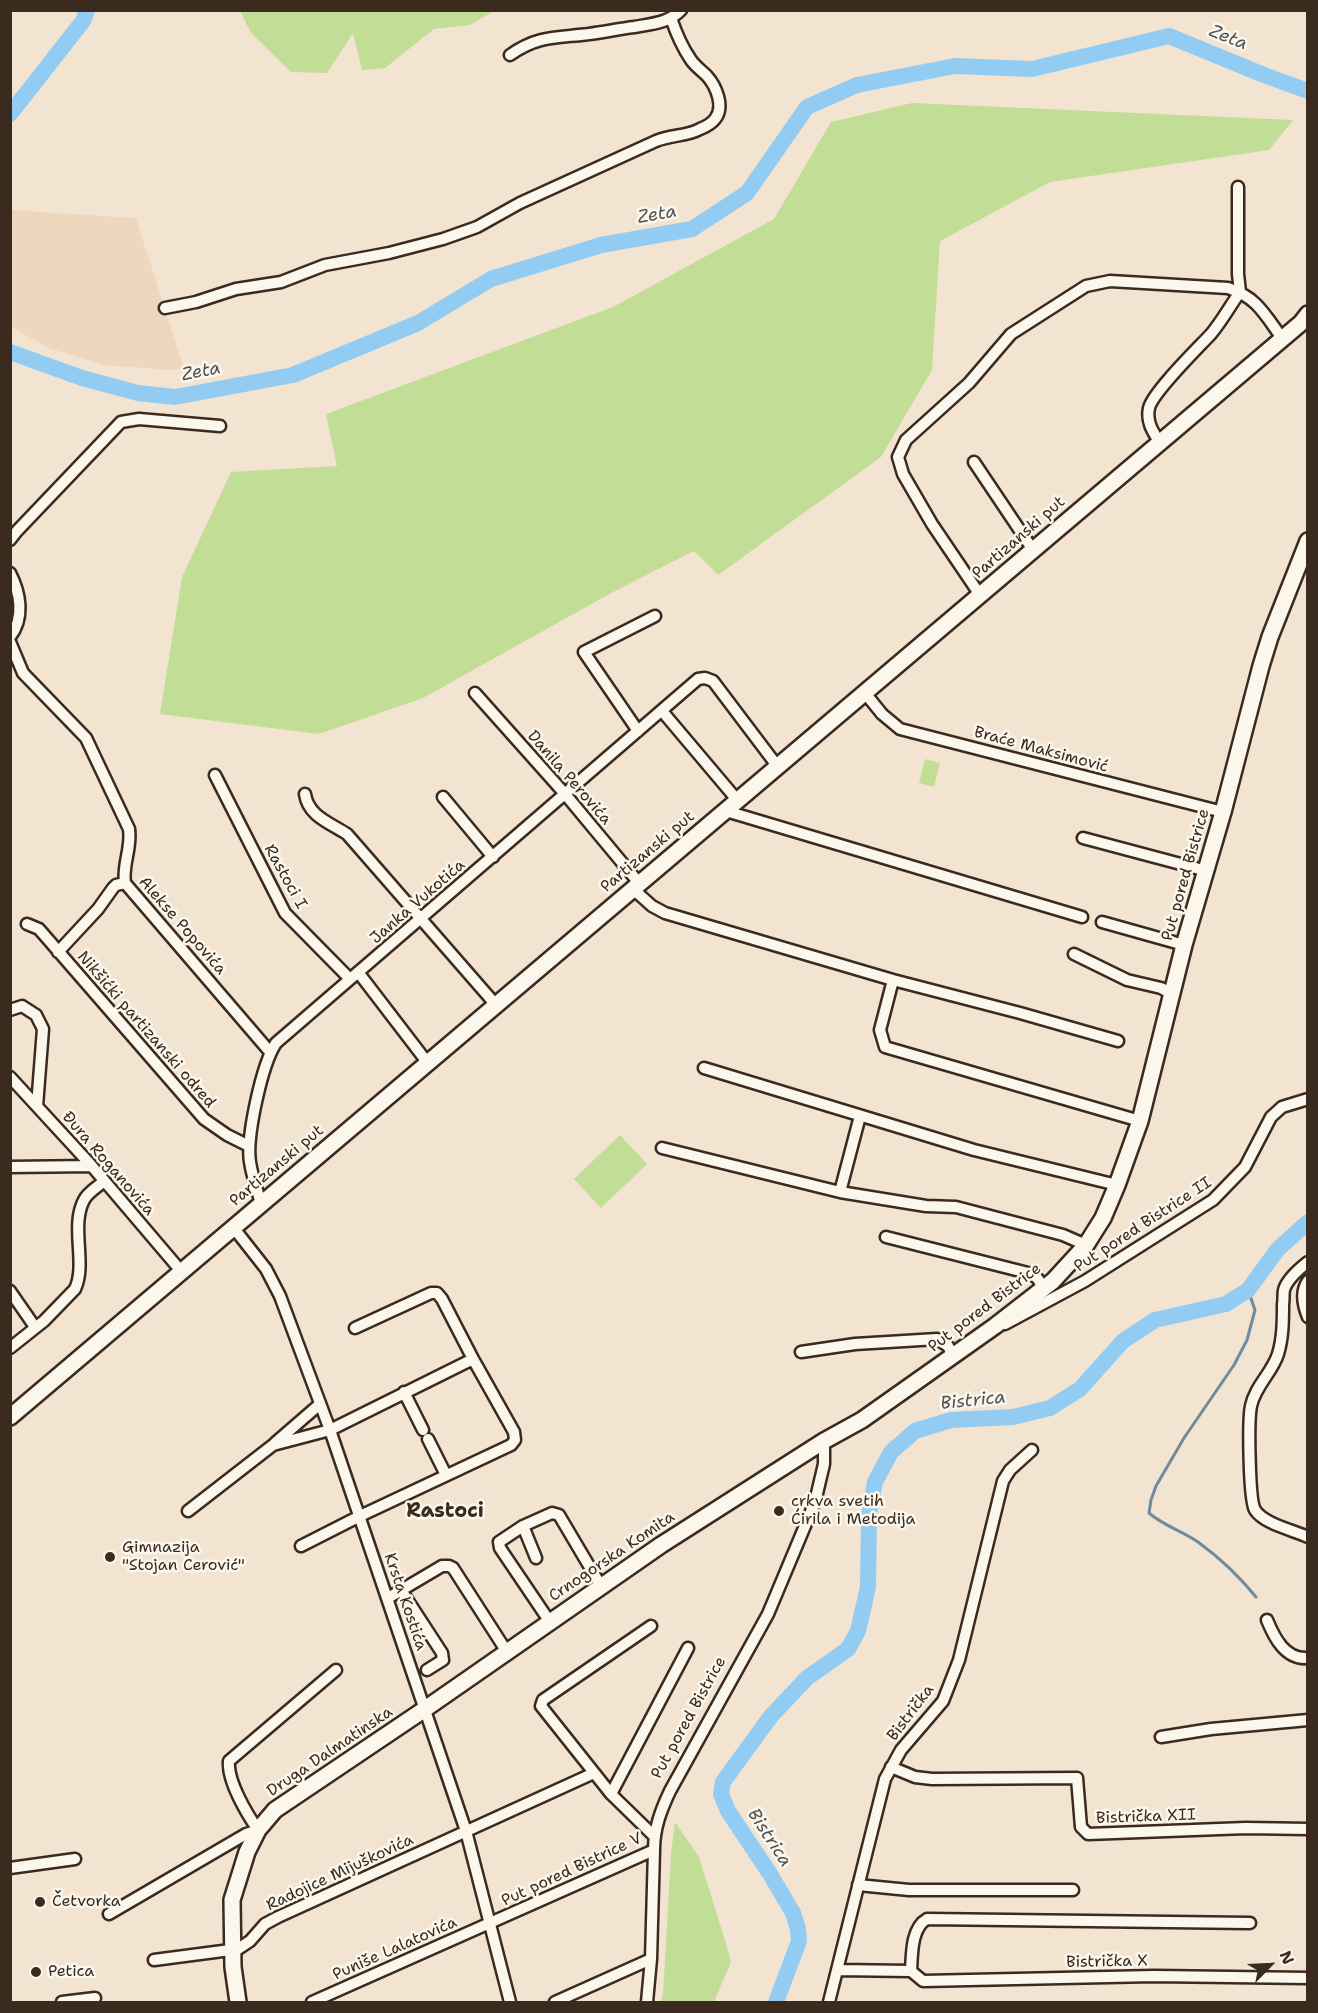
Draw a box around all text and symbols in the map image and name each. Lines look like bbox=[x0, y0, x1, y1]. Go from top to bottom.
water label: Zeta bbox=[1206, 21, 1250, 55]
water label: Zeta bbox=[636, 201, 678, 229]
water label: Zeta bbox=[180, 358, 222, 386]
street label: Partizanski put bbox=[969, 493, 1069, 583]
street label: Braće Maksimović bbox=[972, 723, 1110, 777]
street label: Danila Perovića bbox=[523, 727, 615, 829]
street label: Partizanski put bbox=[597, 807, 699, 897]
street label: Put pored Bistrice bbox=[1158, 807, 1214, 943]
street label: Rastoci I bbox=[259, 841, 311, 913]
street label: Janka Vukotića bbox=[367, 856, 469, 948]
street label: Alekse Popovića bbox=[134, 873, 230, 979]
street label: Nikšićki partizanski odred bbox=[73, 948, 219, 1112]
street label: Đura Roganovića bbox=[58, 1108, 158, 1220]
street label: Partizanski put bbox=[226, 1121, 328, 1211]
street label: Put pored Bistrice II bbox=[1071, 1173, 1215, 1277]
street label: Put pored Bistrice bbox=[925, 1259, 1045, 1357]
water label: Bistrica bbox=[939, 1387, 1007, 1415]
place label: crkva svetih Ćirila i Metodija bbox=[791, 1492, 916, 1530]
district label: Rastoci bbox=[406, 1500, 484, 1524]
marker: crkva svetih Ćirila i Metodija bbox=[772, 1504, 786, 1518]
street label: Crnogorska Komita bbox=[546, 1508, 678, 1606]
place label: Gimnazija "Stojan Cerović" bbox=[122, 1538, 245, 1576]
marker: Gimnazija "Stojan Cerović" bbox=[103, 1550, 117, 1564]
street label: Krsta Kostića bbox=[379, 1551, 431, 1653]
street label: Put pored Bistrice bbox=[647, 1654, 731, 1782]
street label: Bistrička bbox=[884, 1681, 938, 1745]
street label: Druga Dalmatinska bbox=[264, 1703, 396, 1801]
water label: Bistrica bbox=[742, 1805, 796, 1871]
street label: Bistrička XII bbox=[1096, 1806, 1196, 1828]
street label: Put pored Bistrice V bbox=[499, 1829, 645, 1911]
street label: Radojice Mijuškovića bbox=[263, 1830, 417, 1916]
place label: Četvorka bbox=[52, 1892, 121, 1912]
marker: Četvorka bbox=[33, 1895, 47, 1909]
street label: Puniše Lalatovića bbox=[330, 1913, 460, 1985]
north arrow bbox=[1240, 1935, 1300, 1995]
text: N bbox=[1275, 1947, 1299, 1968]
street label: Bistrička X bbox=[1066, 1952, 1148, 1972]
place label: Petica bbox=[48, 1962, 94, 1982]
marker: Petica bbox=[29, 1965, 43, 1979]

